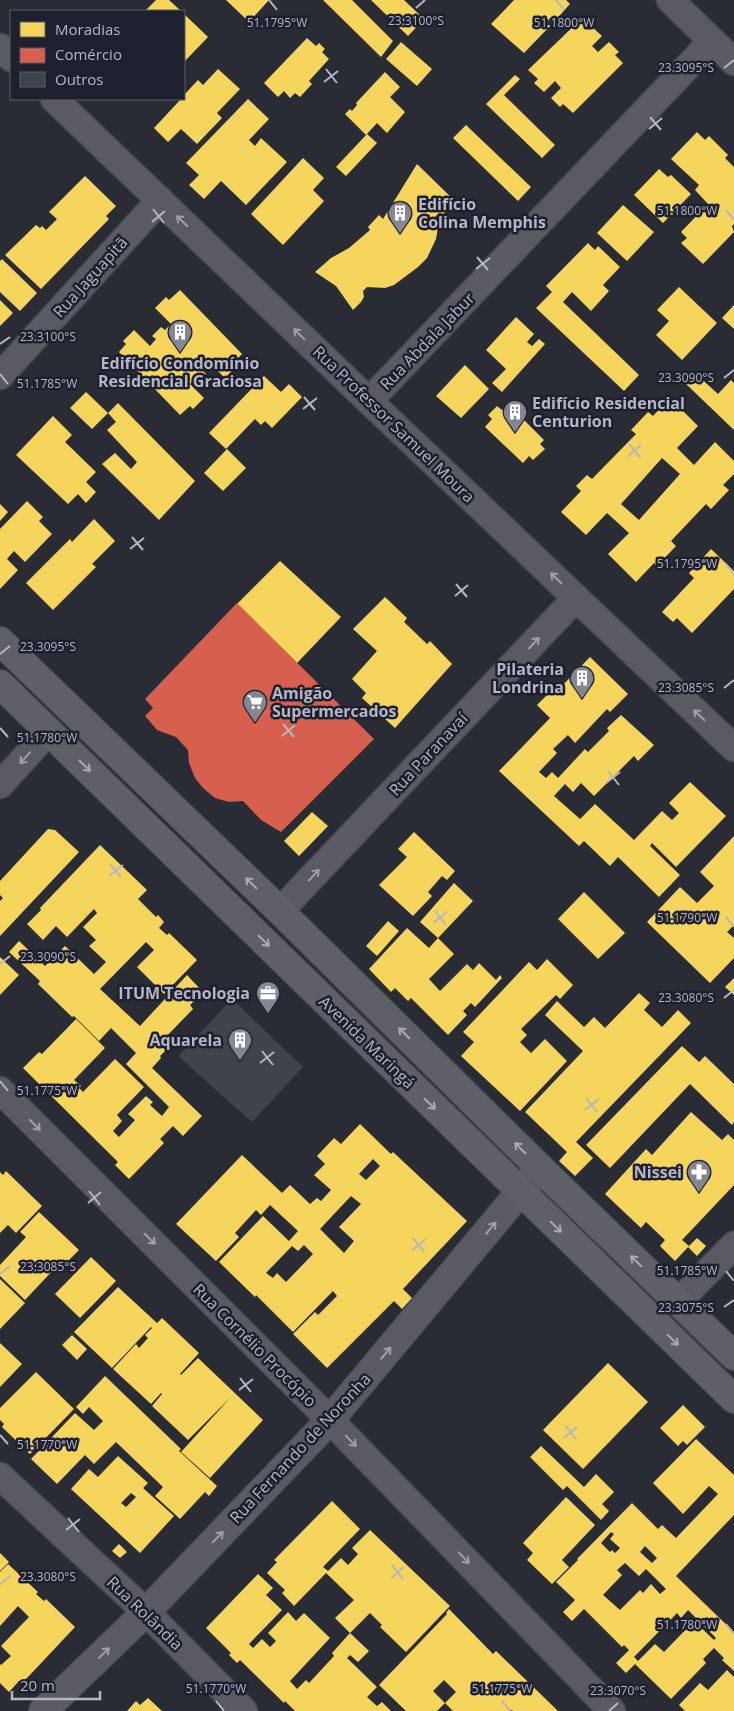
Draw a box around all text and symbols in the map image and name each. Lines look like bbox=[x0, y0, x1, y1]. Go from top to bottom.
legend bbox=[10, 10, 185, 100]
text: 23.3100°S bbox=[388, 12, 444, 29]
text: 51.1795°W bbox=[247, 14, 307, 31]
text: 51.1800°W bbox=[534, 14, 594, 31]
text: Moradias bbox=[55, 19, 120, 39]
text: Comércio bbox=[55, 44, 122, 64]
text: 23.3095°S bbox=[658, 59, 714, 76]
text: Outros bbox=[55, 69, 104, 89]
place label: Edifício Colina Memphis bbox=[418, 193, 546, 233]
building icon: Edifício Colina Memphis bbox=[387, 200, 413, 234]
text: 51.1800°W bbox=[657, 202, 717, 219]
one-way arrow bbox=[175, 215, 188, 227]
street label: Rua Jaguapitã bbox=[48, 232, 132, 322]
street label: Rua Abdala Jabur bbox=[375, 287, 480, 395]
building icon: Edifício Condomínio Residencial Graciosa bbox=[167, 319, 193, 353]
text: 23.3100°S bbox=[20, 328, 76, 345]
one-way arrow bbox=[293, 328, 305, 340]
street label: Rua Professor Samuel Moura bbox=[308, 341, 480, 507]
place label: Edifício Condomínio Residencial Graciosa bbox=[98, 352, 262, 392]
text: 23.3090°S bbox=[658, 369, 714, 386]
text: 51.1785°W bbox=[17, 375, 77, 392]
place label: Edifício Residencial Centurion bbox=[532, 392, 685, 432]
building icon: Edifício Residencial Centurion bbox=[502, 399, 528, 433]
text: 51.1795°W bbox=[657, 555, 717, 572]
one-way arrow bbox=[549, 572, 562, 584]
one-way arrow bbox=[528, 636, 540, 649]
text: 23.3095°S bbox=[20, 638, 76, 655]
place label: Pilateria Londrina bbox=[492, 658, 564, 698]
building icon: Pilateria Londrina bbox=[569, 665, 595, 699]
text: 23.3085°S bbox=[658, 679, 714, 696]
place label: Amigão Supermercados bbox=[272, 682, 397, 722]
supermarket icon: Amigão Supermercados bbox=[242, 689, 268, 723]
street label: Rua Paranavaí bbox=[384, 707, 473, 800]
one-way arrow bbox=[693, 709, 705, 721]
text: 51.1780°W bbox=[17, 729, 77, 746]
one-way arrow bbox=[19, 751, 31, 764]
one-way arrow bbox=[79, 760, 91, 772]
one-way arrow bbox=[308, 869, 320, 882]
one-way arrow bbox=[245, 876, 257, 889]
text: 51.1790°W bbox=[657, 909, 717, 926]
one-way arrow bbox=[258, 935, 270, 947]
text: 23.3090°S bbox=[20, 948, 76, 965]
office icon: ITUM Tecnologia bbox=[255, 980, 281, 1014]
place label: ITUM Tecnologia bbox=[118, 982, 250, 1004]
text: 23.3080°S bbox=[658, 989, 714, 1006]
street label: Avenida Maringá bbox=[314, 991, 420, 1093]
building icon: Aquarela bbox=[227, 1027, 253, 1061]
one-way arrow bbox=[398, 1027, 410, 1040]
place label: Aquarela bbox=[149, 1029, 222, 1051]
text: 51.1775°W bbox=[17, 1082, 77, 1099]
one-way arrow bbox=[424, 1098, 436, 1110]
one-way arrow bbox=[28, 1119, 41, 1131]
one-way arrow bbox=[513, 1142, 526, 1154]
pharmacy icon: Nissei bbox=[686, 1159, 712, 1193]
place label: Nissei bbox=[634, 1161, 682, 1183]
one-way arrow bbox=[550, 1221, 562, 1233]
one-way arrow bbox=[485, 1222, 497, 1235]
one-way arrow bbox=[143, 1233, 155, 1245]
one-way arrow bbox=[630, 1255, 642, 1267]
text: 23.3085°S bbox=[20, 1258, 76, 1275]
text: 51.1785°W bbox=[657, 1262, 717, 1279]
street label: Rua Cornélio Procópio bbox=[188, 1278, 322, 1412]
text: 23.3075°S bbox=[658, 1299, 714, 1316]
one-way arrow bbox=[666, 1334, 679, 1346]
one-way arrow bbox=[381, 1346, 392, 1359]
street label: Rua Fernando de Noronha bbox=[224, 1368, 376, 1528]
one-way arrow bbox=[345, 1435, 357, 1447]
text: 51.1770°W bbox=[17, 1436, 77, 1453]
one-way arrow bbox=[212, 1531, 224, 1543]
one-way arrow bbox=[458, 1552, 470, 1564]
text: 23.3080°S bbox=[20, 1568, 76, 1585]
street label: Rua Rolândia bbox=[102, 1571, 188, 1655]
text: 51.1780°W bbox=[657, 1616, 717, 1633]
one-way arrow bbox=[97, 1647, 110, 1659]
scale bar bbox=[12, 1668, 100, 1700]
text: 20 m bbox=[20, 1675, 55, 1695]
text: 51.1770°W bbox=[186, 1680, 246, 1697]
text: 51.1775°W bbox=[472, 1680, 532, 1697]
text: 23.3070°S bbox=[590, 1682, 646, 1699]

